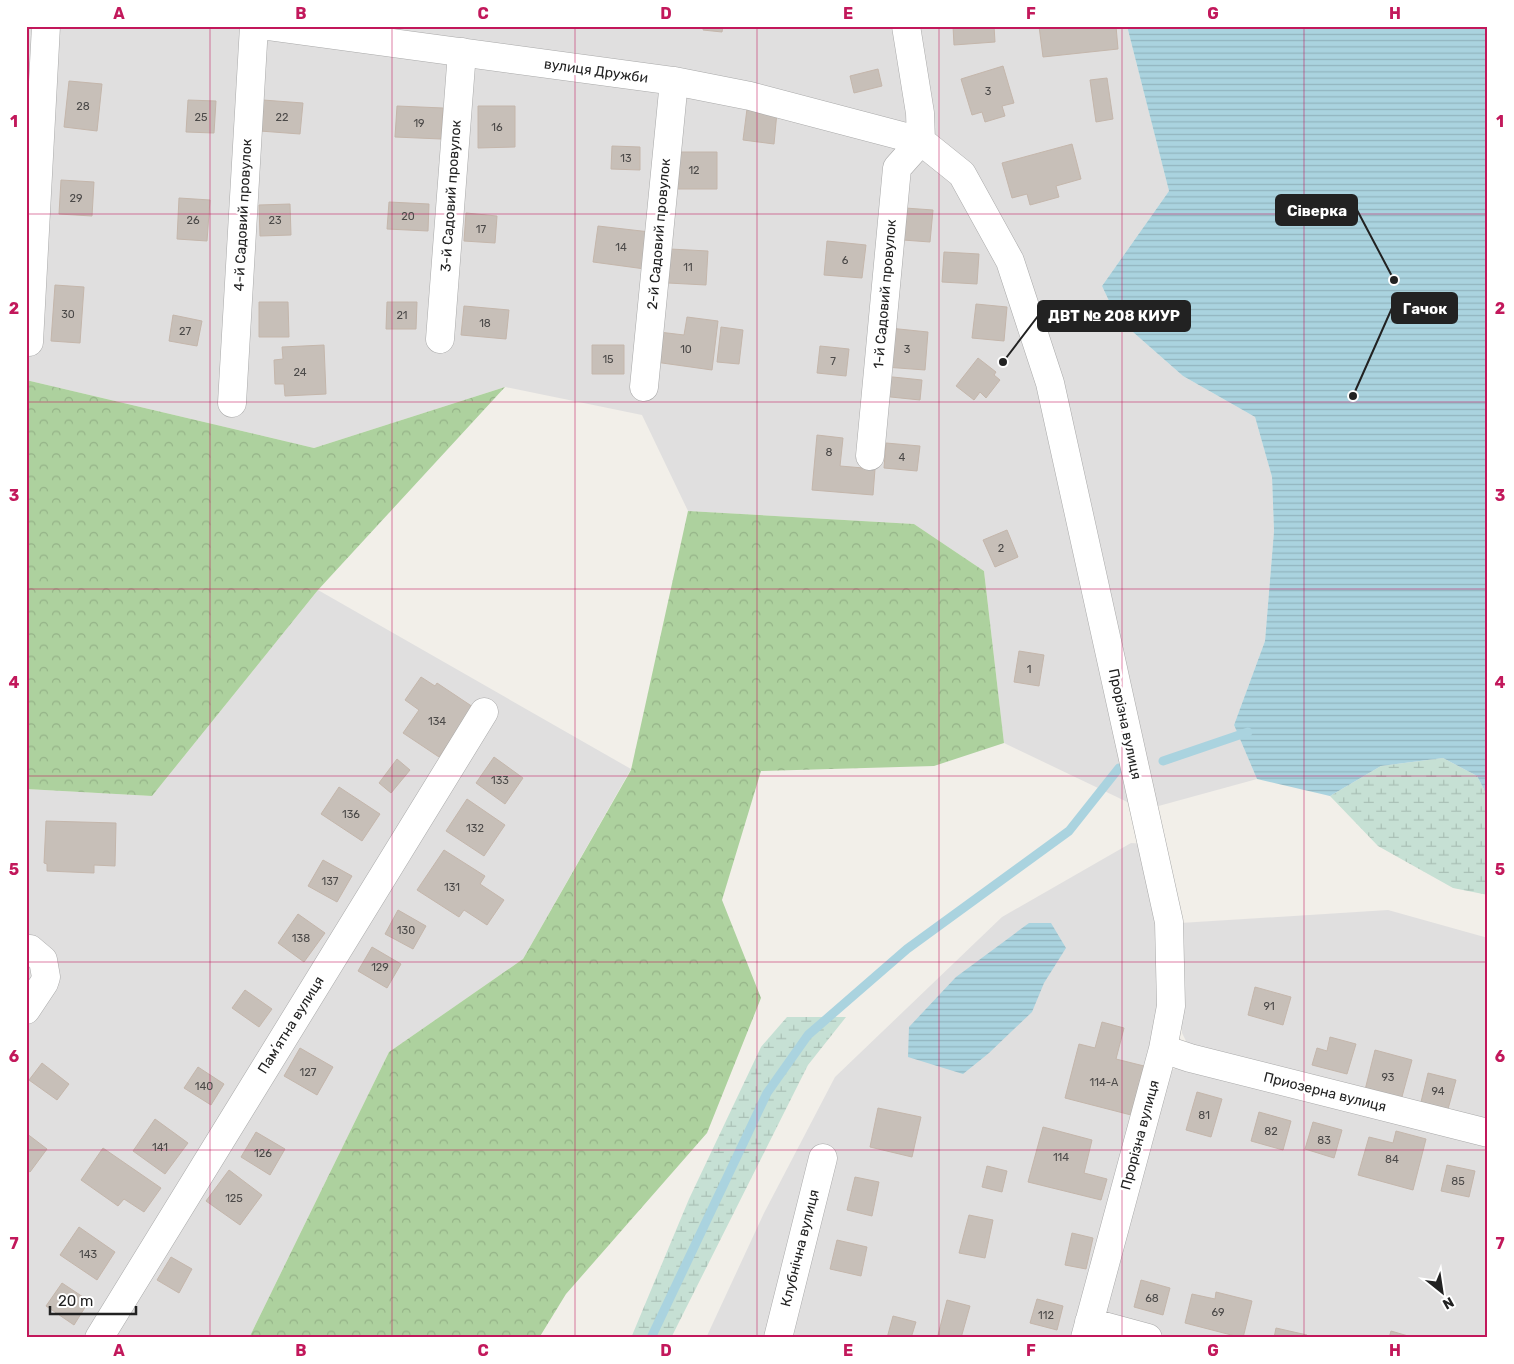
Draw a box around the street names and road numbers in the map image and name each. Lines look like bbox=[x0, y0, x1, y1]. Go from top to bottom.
street label: вулиця Дружби bbox=[543, 55, 649, 87]
street label: 3-й Садовий провулок bbox=[437, 119, 465, 273]
street label: 4-й Садовий провулок bbox=[231, 138, 256, 292]
street label: 2-й Садовий провулок bbox=[644, 157, 674, 310]
street label: 1-й Садовий провулок bbox=[870, 218, 900, 369]
street label: Прорізна вулиця bbox=[1105, 667, 1145, 781]
street label: Памʼятна вулиця bbox=[254, 973, 328, 1077]
street label: Приозерна вулиця bbox=[1262, 1069, 1388, 1115]
street label: Прорізна вулиця bbox=[1117, 1078, 1163, 1192]
street label: Клубнічна вулиця bbox=[777, 1188, 823, 1308]

